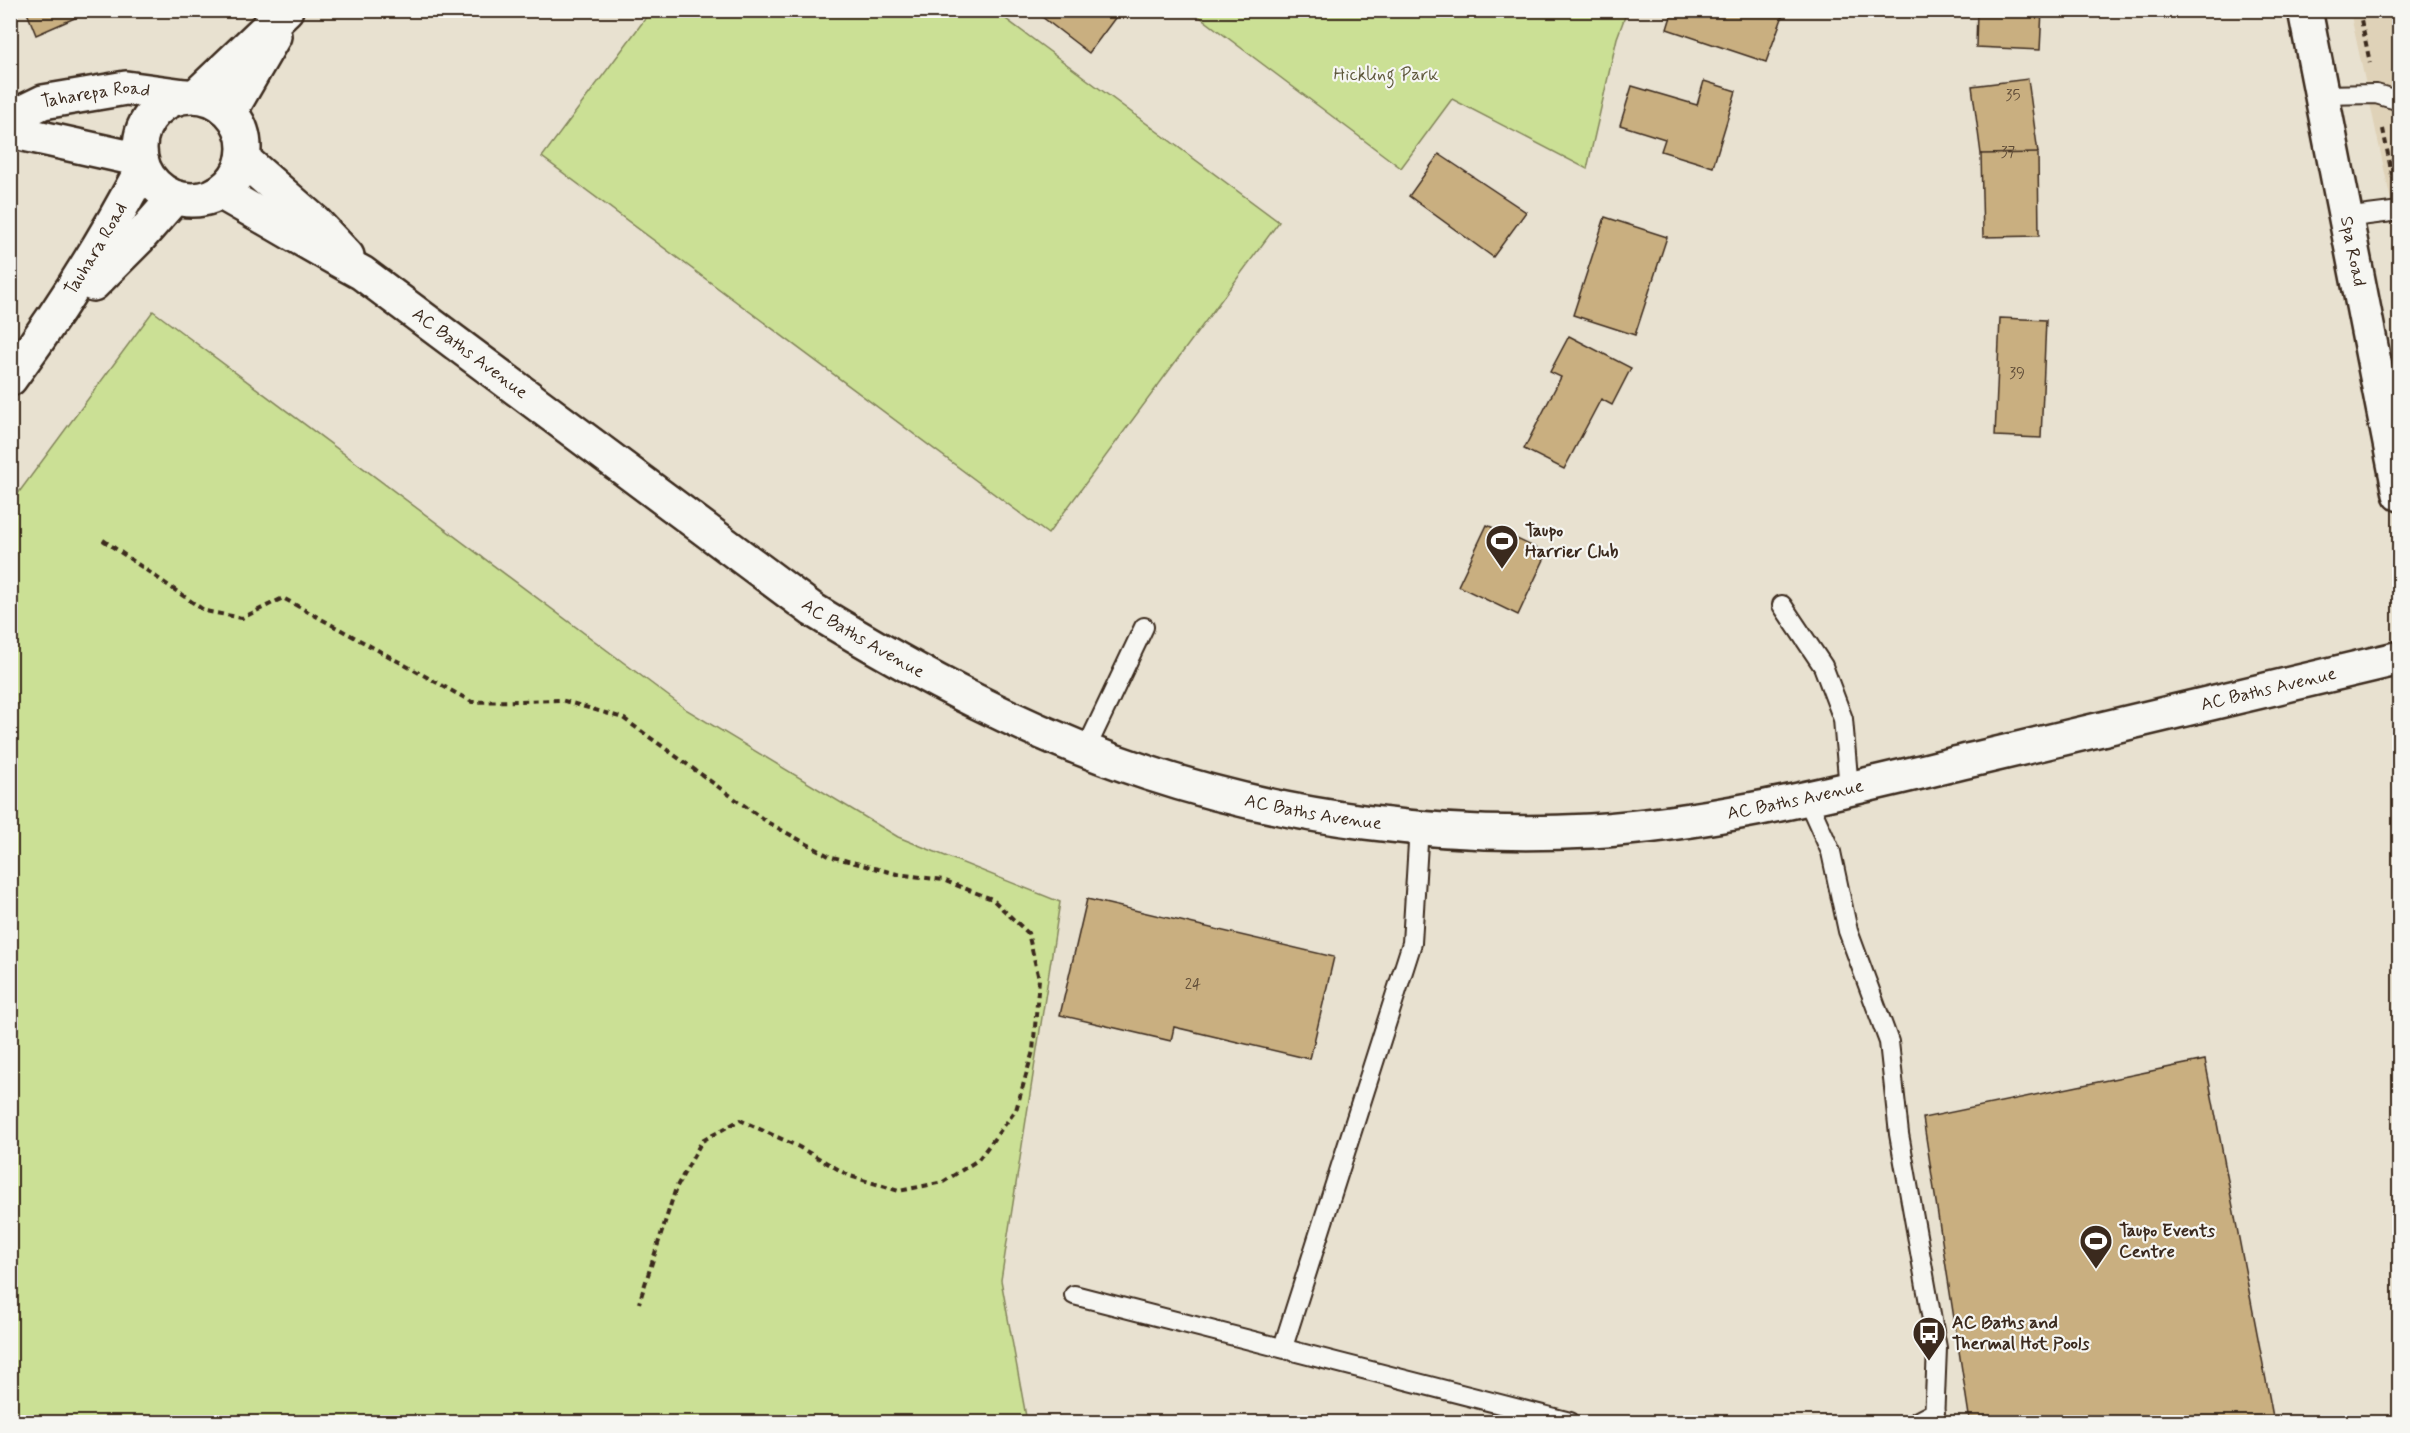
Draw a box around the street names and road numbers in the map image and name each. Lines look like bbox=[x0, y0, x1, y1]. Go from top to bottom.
street label: Taharepa Road bbox=[39, 76, 152, 114]
street label: Tauhara Road bbox=[59, 199, 133, 300]
street label: Spa Road bbox=[2334, 214, 2371, 288]
street label: AC Baths Avenue bbox=[407, 302, 533, 405]
street label: AC Baths Avenue bbox=[796, 593, 929, 684]
street label: AC Baths Avenue bbox=[2198, 662, 2339, 717]
street label: AC Baths Avenue bbox=[1725, 774, 1866, 826]
street label: AC Baths Avenue bbox=[1242, 789, 1383, 836]

